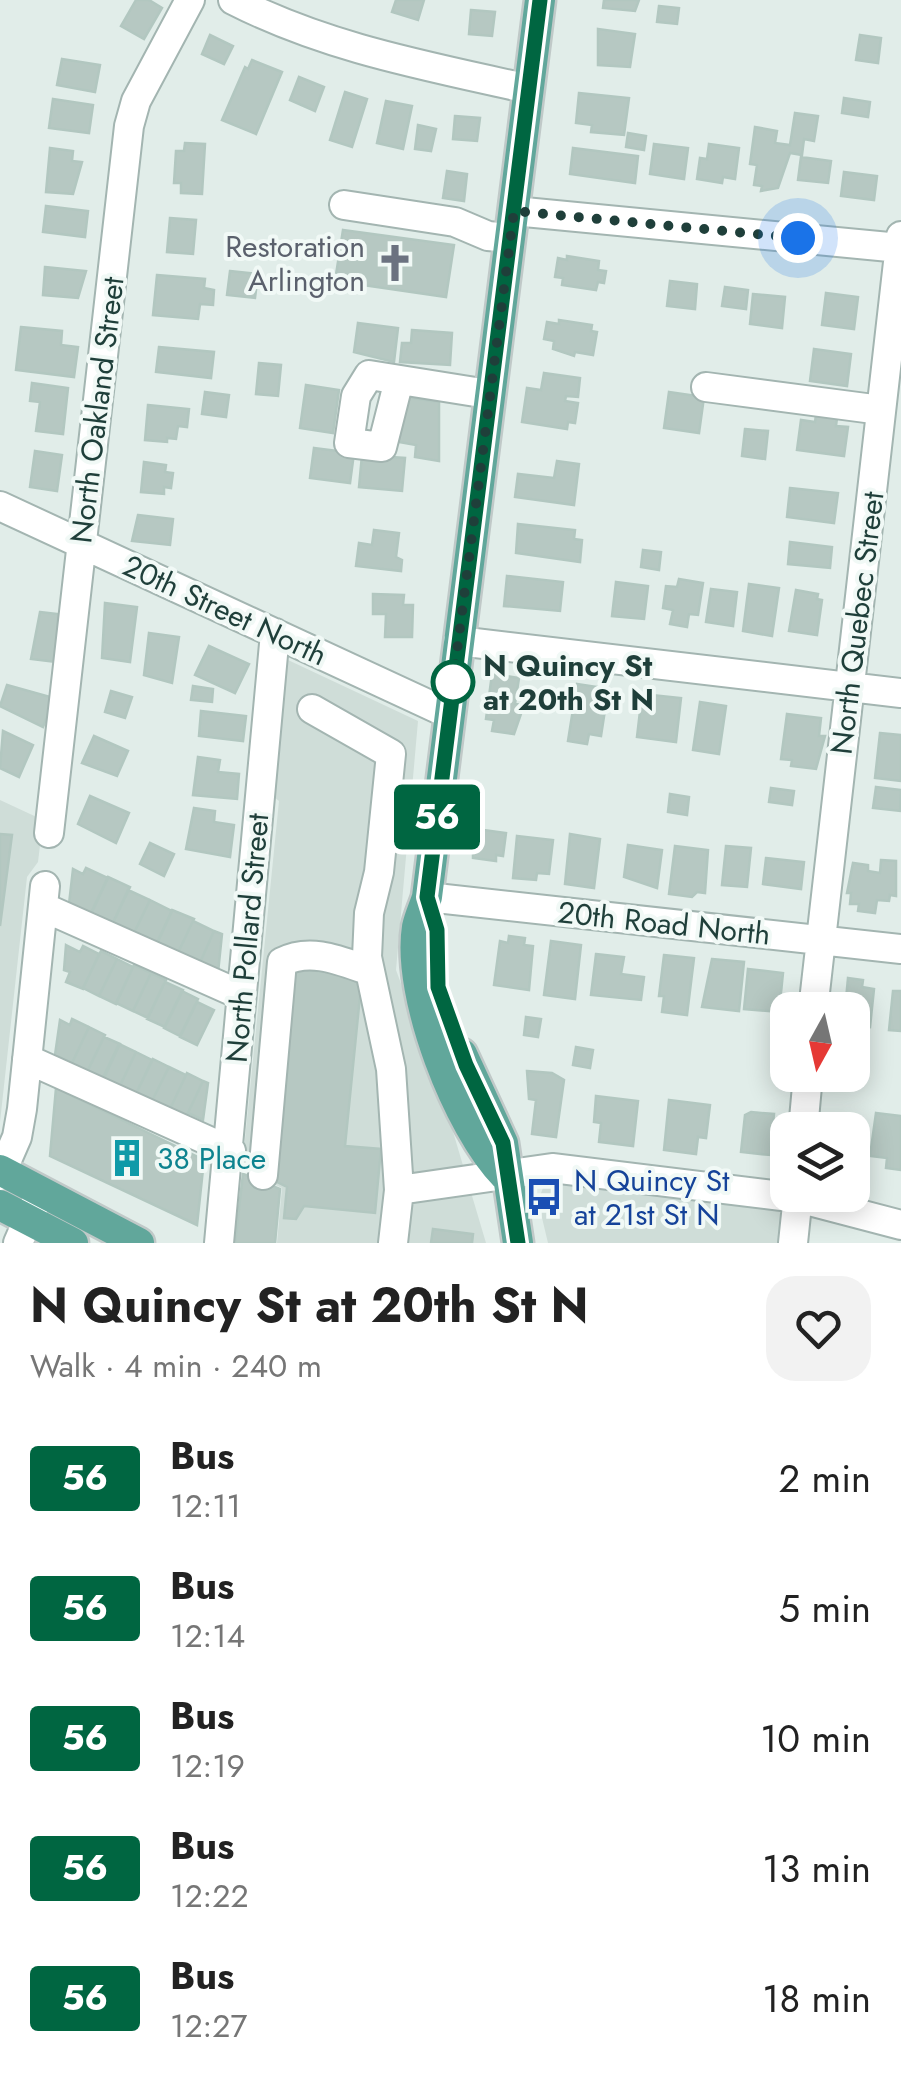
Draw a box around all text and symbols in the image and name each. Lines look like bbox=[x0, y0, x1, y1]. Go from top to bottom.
your location bbox=[773, 213, 823, 263]
place label: Restoration Arlington bbox=[225, 225, 365, 302]
church icon: Restoration Arlington bbox=[374, 242, 416, 284]
street label: North Oakland Street bbox=[59, 274, 135, 546]
street label: North Quebec Street bbox=[820, 488, 895, 757]
street label: 20th Street North bbox=[116, 544, 334, 676]
place label: N Quincy St at 20th St N bbox=[483, 644, 654, 721]
marker: N Quincy St at 20th St N bbox=[432, 661, 474, 703]
line badge: 56 bbox=[392, 784, 482, 850]
text: 56 bbox=[414, 792, 460, 842]
street label: North Pollard Street bbox=[215, 811, 279, 1064]
street label: 20th Road North bbox=[556, 890, 772, 956]
north arrow bbox=[770, 992, 870, 1092]
map controls bbox=[770, 992, 870, 1212]
button: layers bbox=[770, 1112, 870, 1212]
building icon: 38 Place bbox=[106, 1137, 148, 1179]
place label: 38 Place bbox=[157, 1137, 266, 1180]
place label: N Quincy St at 21st St N bbox=[574, 1159, 730, 1236]
bus stop icon: N Quincy St at 21st St N bbox=[523, 1176, 565, 1218]
text: N Quincy St at 20th St N bbox=[30, 1271, 589, 1340]
button: heart bbox=[766, 1276, 871, 1381]
text: Walk · 4 min · 240 m bbox=[30, 1343, 322, 1389]
text: Bus bbox=[170, 1428, 234, 1483]
text: 2 min bbox=[779, 1451, 871, 1506]
text: 56 bbox=[62, 1453, 108, 1503]
text: 12:11 bbox=[170, 1483, 241, 1529]
text: Bus bbox=[170, 1558, 234, 1613]
text: 5 min bbox=[779, 1581, 871, 1636]
text: 56 bbox=[62, 1583, 108, 1633]
text: 12:14 bbox=[170, 1613, 245, 1659]
text: Bus bbox=[170, 1688, 234, 1743]
text: 10 min bbox=[760, 1711, 871, 1766]
text: 56 bbox=[62, 1713, 108, 1763]
text: 12:19 bbox=[170, 1743, 245, 1789]
text: Bus bbox=[170, 1818, 234, 1873]
text: 13 min bbox=[762, 1841, 871, 1896]
text: 56 bbox=[62, 1843, 108, 1893]
text: 12:22 bbox=[170, 1873, 249, 1919]
text: Bus bbox=[170, 1948, 234, 2003]
text: 18 min bbox=[762, 1971, 871, 2026]
text: 56 bbox=[62, 1973, 108, 2023]
text: 12:27 bbox=[170, 2003, 247, 2049]

